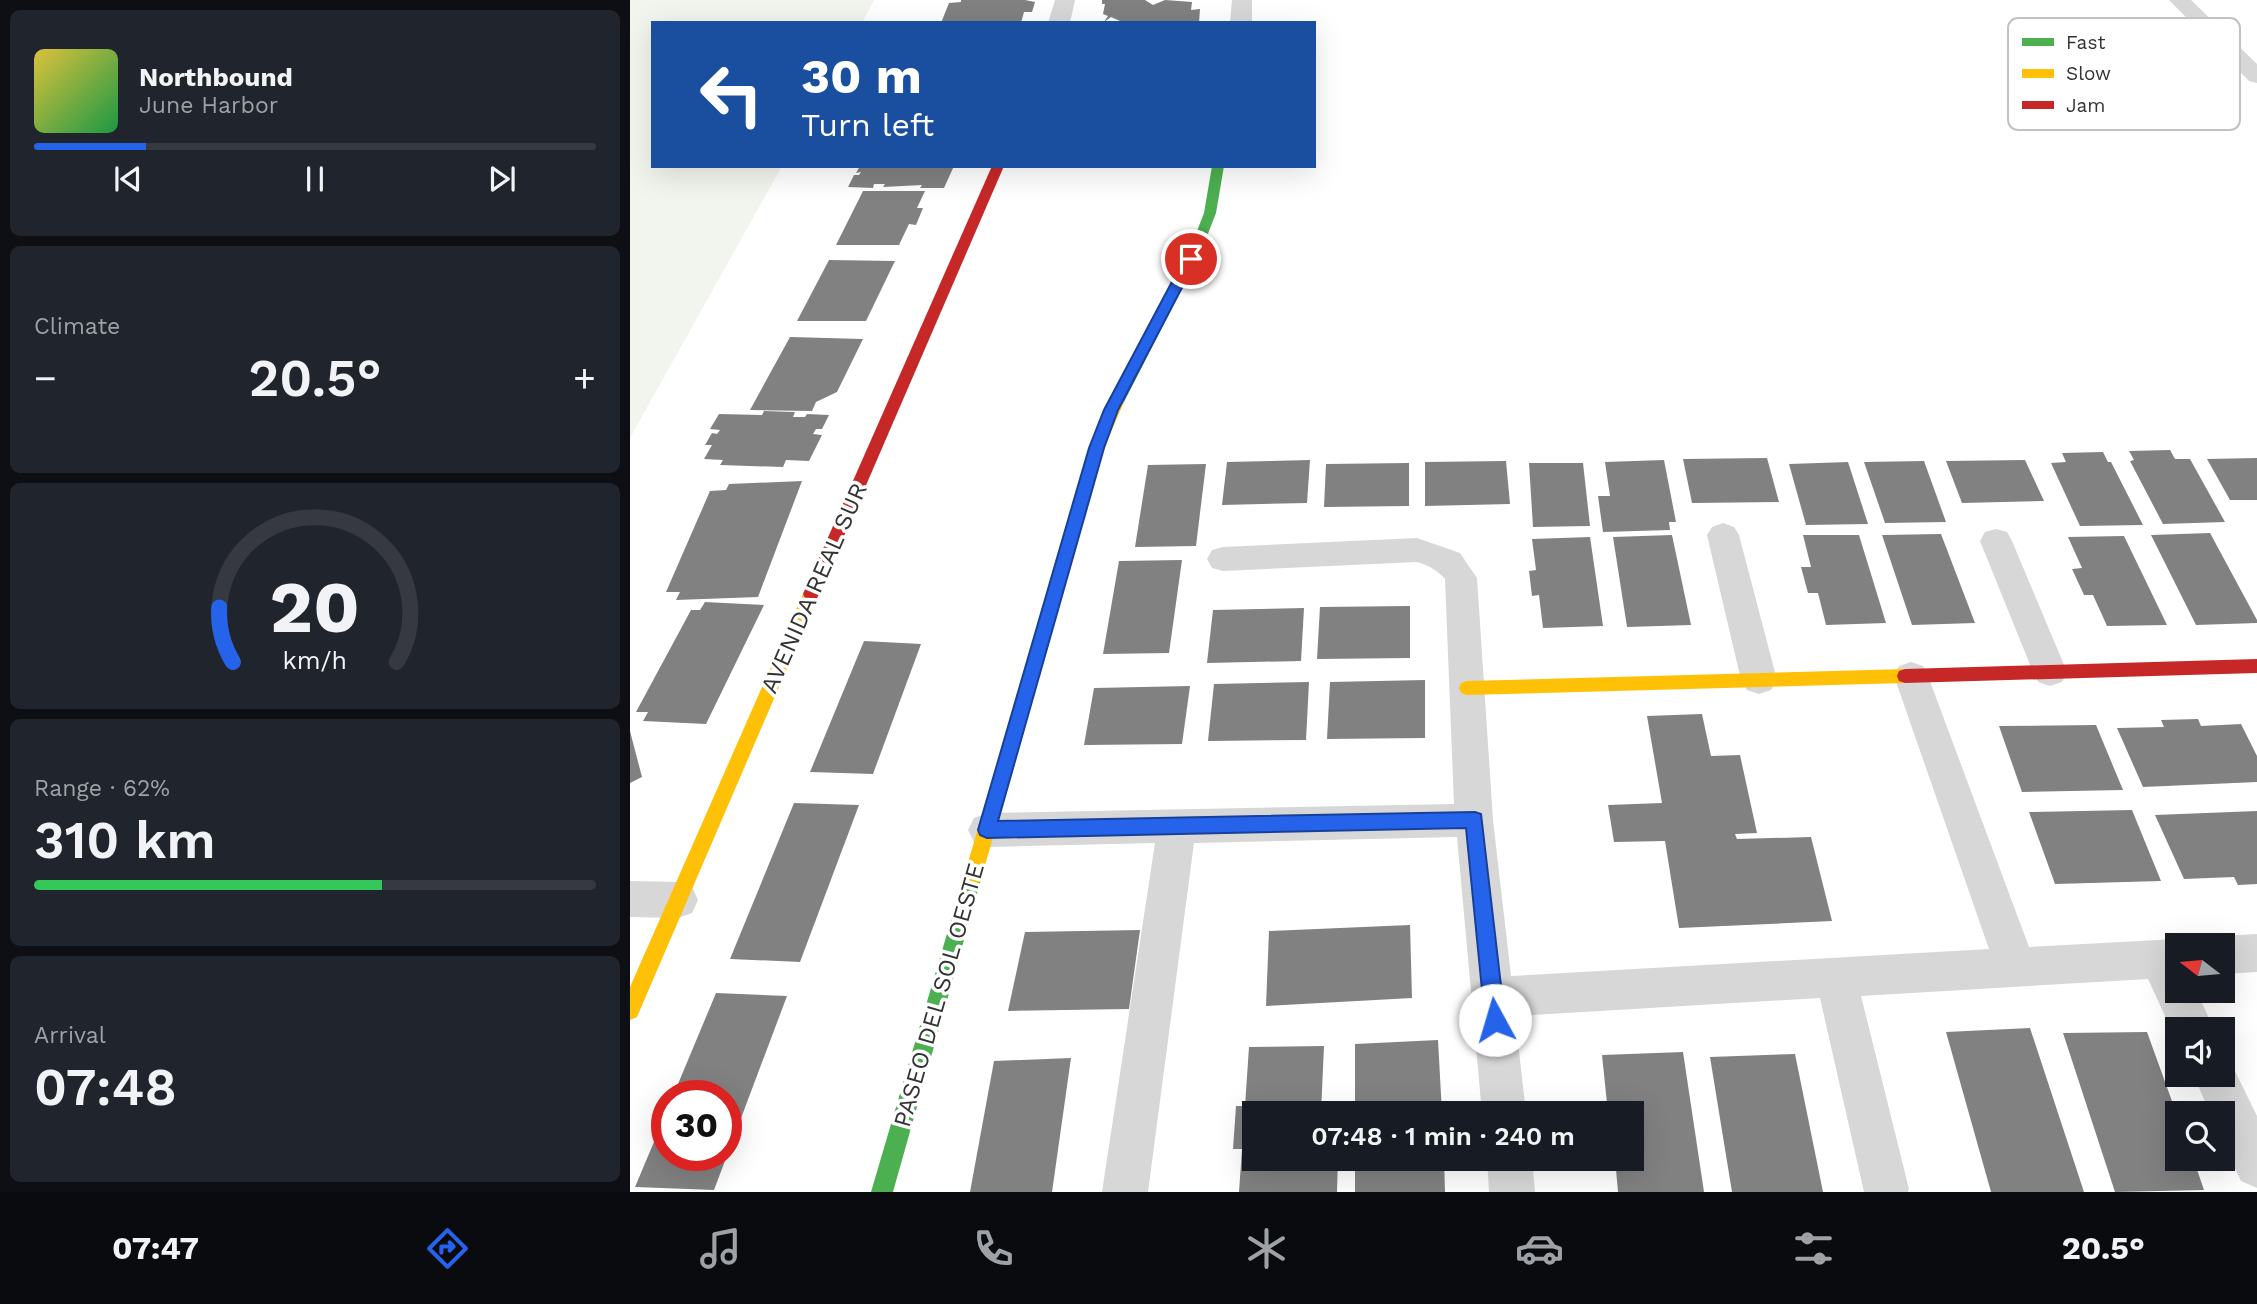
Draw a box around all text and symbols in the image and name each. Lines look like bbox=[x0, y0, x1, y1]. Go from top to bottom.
legend bbox=[2008, 18, 2240, 130]
text: Fast bbox=[2066, 31, 2105, 54]
text: 30 m bbox=[801, 47, 922, 105]
icon: left bbox=[686, 49, 777, 140]
text: Northbound bbox=[139, 62, 293, 92]
text: Slow bbox=[2066, 62, 2111, 85]
text: June Harbor bbox=[139, 92, 278, 119]
text: Jam bbox=[2066, 94, 2105, 117]
text: Turn left bbox=[801, 106, 934, 144]
icon: previous bbox=[109, 160, 147, 198]
icon: pause bbox=[296, 160, 334, 198]
icon: next bbox=[483, 160, 521, 198]
pin bbox=[1161, 229, 1221, 289]
icon: arrive bbox=[1172, 240, 1210, 278]
text: Climate bbox=[34, 313, 120, 340]
text: 20.5° bbox=[249, 348, 381, 409]
text: − bbox=[34, 356, 57, 400]
text: + bbox=[573, 356, 596, 400]
street label: AVENIDA REAL SUR bbox=[755, 479, 873, 697]
text: 20 bbox=[270, 564, 360, 650]
text: km/h bbox=[283, 646, 347, 675]
text: Range · 62% bbox=[34, 775, 170, 802]
text: 310 km bbox=[34, 810, 216, 871]
street label: PASEO DEL SOL OESTE bbox=[888, 860, 990, 1130]
north arrow bbox=[2165, 933, 2235, 1003]
map controls bbox=[2165, 933, 2235, 1171]
position arrow bbox=[1458, 983, 1532, 1057]
button: sound bbox=[2165, 1017, 2235, 1087]
text: Arrival bbox=[34, 1022, 106, 1049]
text: 07:48 bbox=[34, 1057, 177, 1118]
speed limit sign: 30 bbox=[651, 1080, 742, 1171]
button: search bbox=[2165, 1101, 2235, 1171]
text: 07:48 · 1 min · 240 m bbox=[1311, 1121, 1575, 1151]
icon: directions bbox=[423, 1224, 472, 1273]
icon: music bbox=[696, 1224, 745, 1273]
icon: phone bbox=[969, 1224, 1018, 1273]
icon: climate bbox=[1242, 1224, 1291, 1273]
icon: car bbox=[1515, 1224, 1564, 1273]
icon: filters bbox=[1789, 1224, 1838, 1273]
text: 07:47 bbox=[112, 1229, 199, 1267]
text: 20.5° bbox=[2062, 1229, 2145, 1267]

